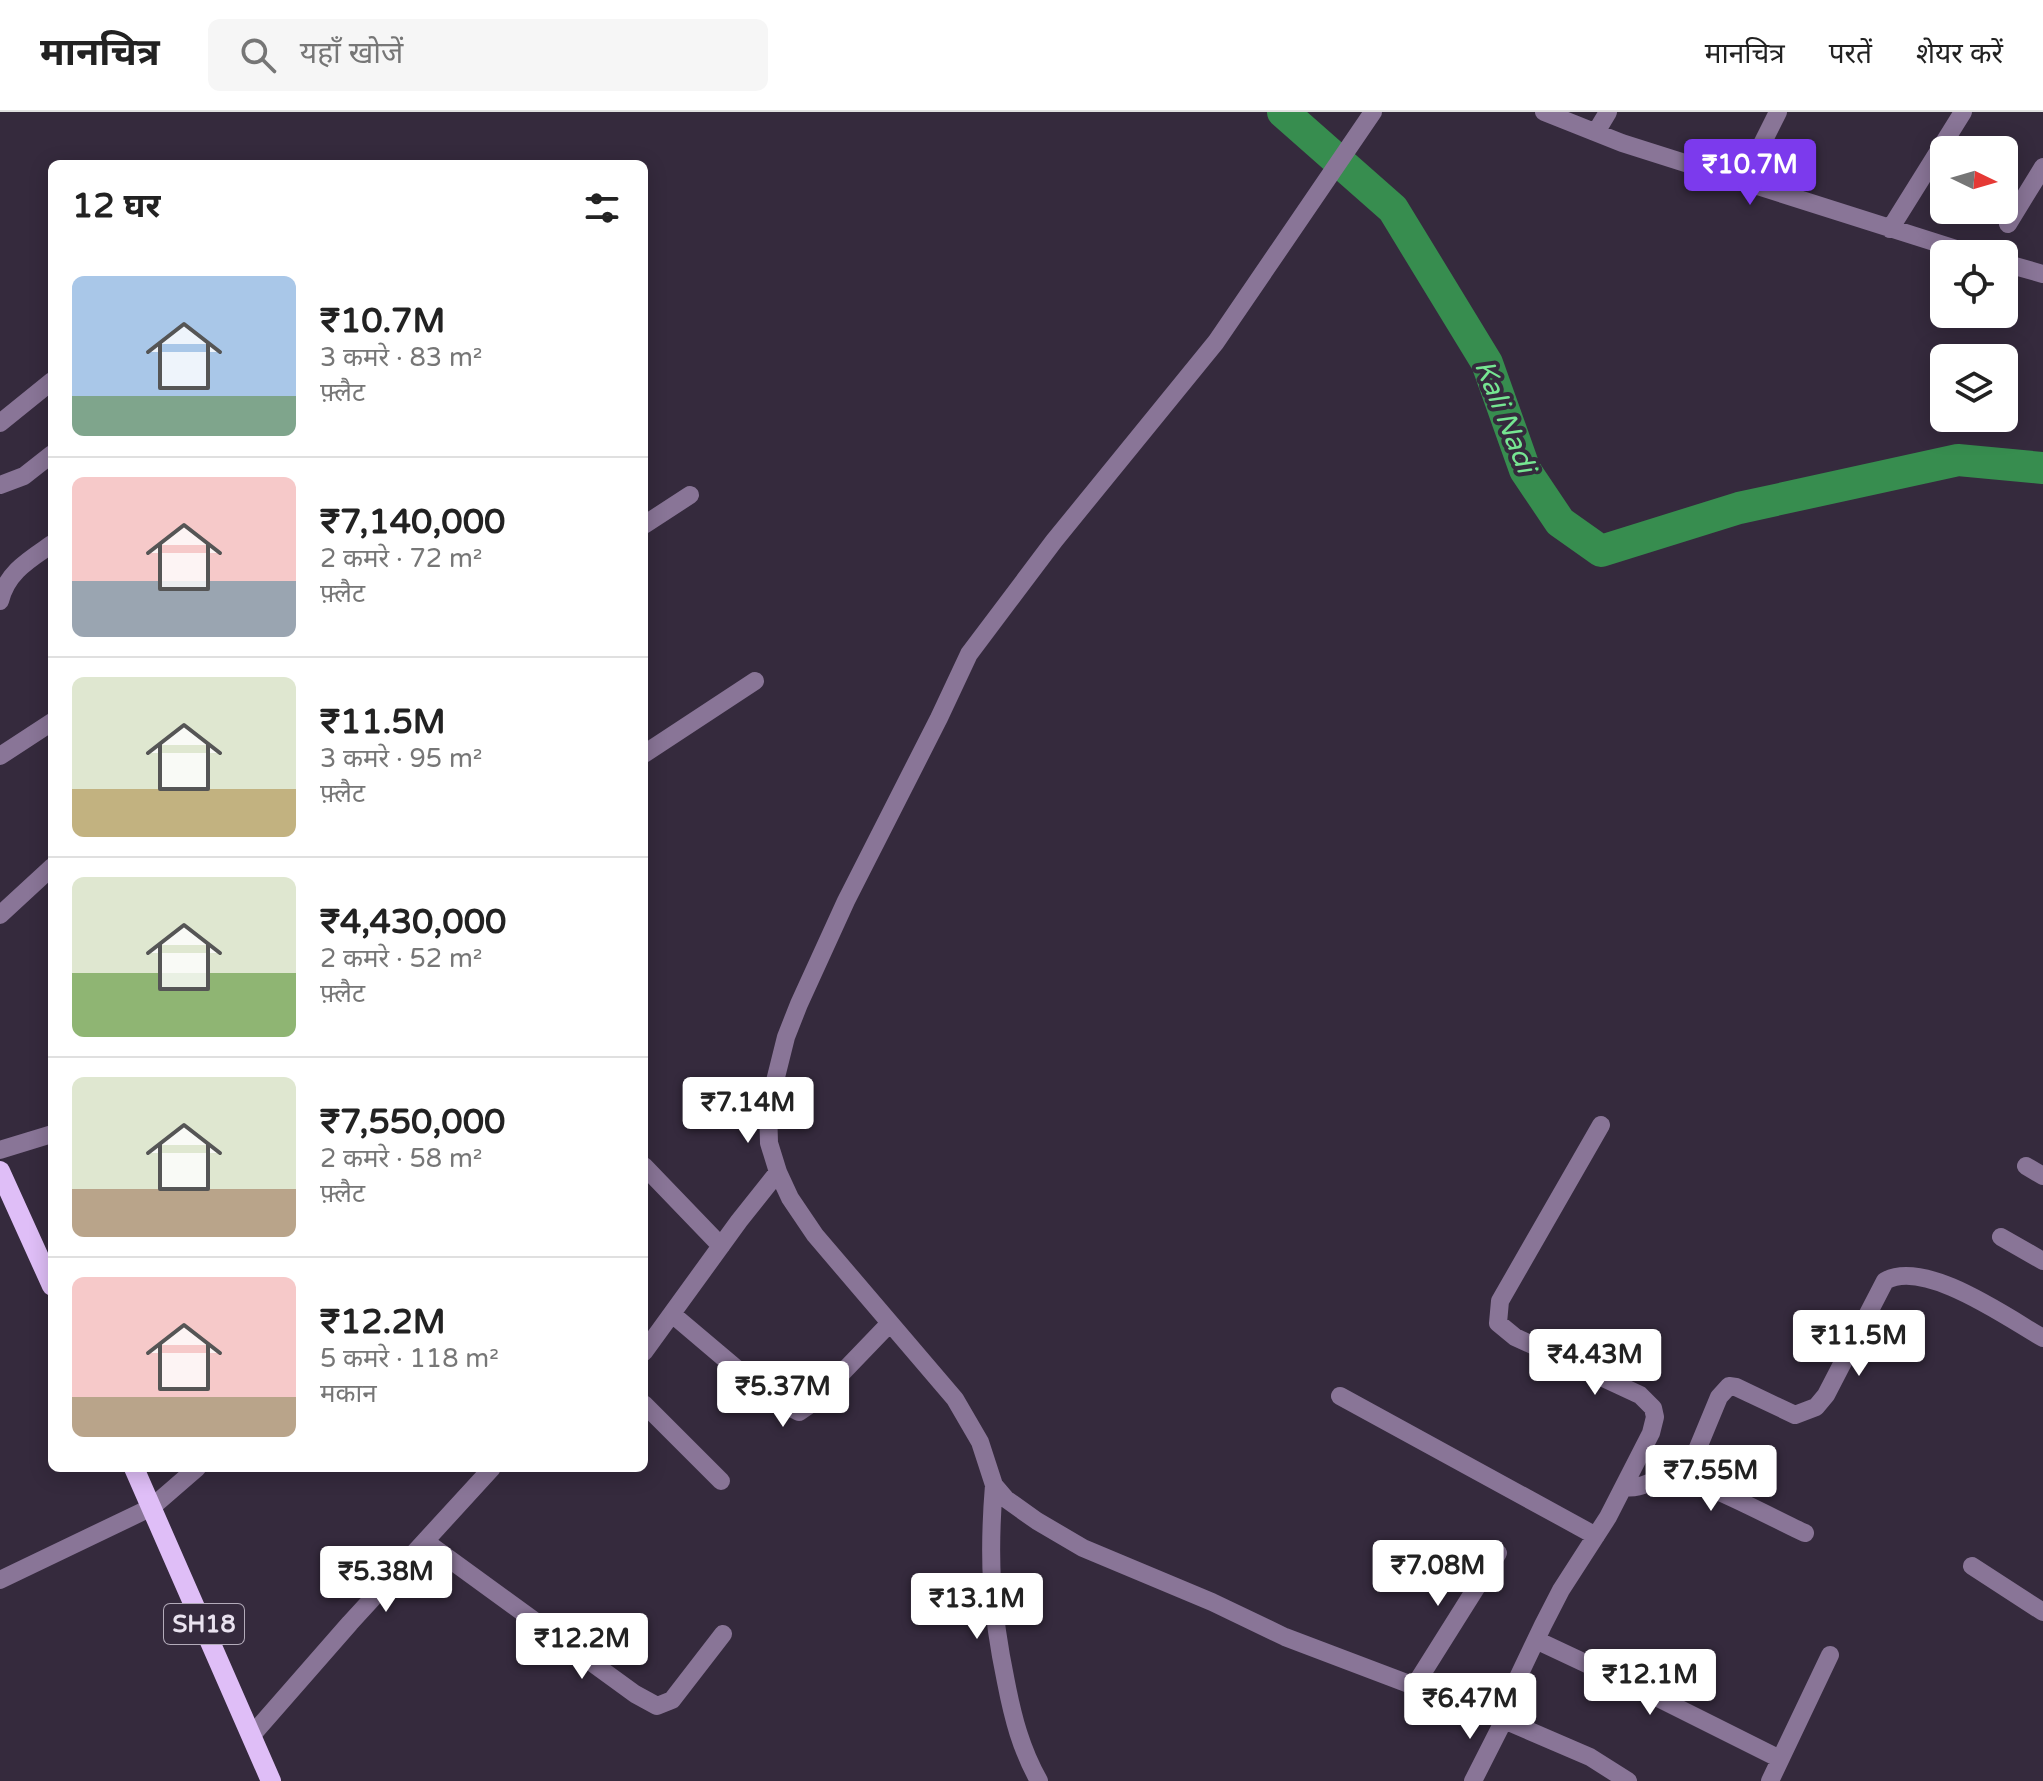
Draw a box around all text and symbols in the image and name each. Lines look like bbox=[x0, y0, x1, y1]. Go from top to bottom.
search box bbox=[208, 19, 768, 91]
text: मानचित्र bbox=[40, 30, 160, 76]
icon: search bbox=[236, 33, 280, 77]
text: यहाँ खोजें bbox=[300, 35, 403, 72]
text: मानचित्र bbox=[1705, 37, 1785, 71]
text: परतें bbox=[1829, 37, 1872, 71]
text: शेयर करें bbox=[1916, 37, 2003, 71]
north arrow bbox=[1930, 136, 2018, 224]
map controls bbox=[1930, 136, 2018, 432]
pin: ₹10.7M bbox=[1685, 139, 1815, 207]
text: ₹10.7M bbox=[1702, 149, 1798, 180]
text: 12 घर bbox=[72, 186, 161, 227]
icon: filters bbox=[580, 186, 624, 230]
button: locate bbox=[1930, 240, 2018, 328]
text: ₹10.7M bbox=[320, 301, 445, 342]
icon: home bbox=[136, 308, 232, 404]
text: 3 कमरे · 83 m² bbox=[320, 342, 482, 373]
button: layers bbox=[1930, 344, 2018, 432]
water label: Kali Nadi bbox=[1467, 355, 1544, 481]
text: फ़्लैट bbox=[320, 377, 365, 408]
text: ₹7,140,000 bbox=[320, 502, 505, 543]
icon: home bbox=[136, 509, 232, 605]
text: 2 कमरे · 72 m² bbox=[320, 543, 482, 574]
text: फ़्लैट bbox=[320, 578, 365, 609]
text: ₹11.5M bbox=[320, 702, 446, 743]
icon: home bbox=[136, 709, 232, 805]
text: 3 कमरे · 95 m² bbox=[320, 743, 482, 774]
text: फ़्लैट bbox=[320, 778, 365, 809]
text: ₹4,430,000 bbox=[320, 902, 506, 943]
icon: home bbox=[136, 909, 232, 1005]
text: 2 कमरे · 52 m² bbox=[320, 943, 482, 974]
text: फ़्लैट bbox=[320, 978, 365, 1009]
pin: ₹7.14M bbox=[683, 1077, 813, 1145]
text: ₹7.14M bbox=[701, 1087, 795, 1118]
text: ₹7,550,000 bbox=[320, 1102, 505, 1143]
icon: home bbox=[136, 1109, 232, 1205]
text: 2 कमरे · 58 m² bbox=[320, 1143, 482, 1174]
text: फ़्लैट bbox=[320, 1178, 365, 1209]
text: ₹12.2M bbox=[320, 1302, 446, 1343]
icon: home bbox=[136, 1309, 232, 1405]
pin: ₹11.5M bbox=[1794, 1310, 1924, 1378]
text: ₹11.5M bbox=[1811, 1320, 1907, 1351]
pin: ₹4.43M bbox=[1530, 1329, 1660, 1397]
text: ₹4.43M bbox=[1547, 1339, 1643, 1370]
text: 5 कमरे · 118 m² bbox=[320, 1343, 499, 1374]
pin: ₹5.37M bbox=[718, 1361, 848, 1429]
text: ₹5.37M bbox=[735, 1371, 831, 1402]
text: मकान bbox=[320, 1378, 377, 1409]
pin: ₹7.55M bbox=[1646, 1445, 1776, 1513]
text: ₹7.55M bbox=[1664, 1455, 1758, 1486]
pin: ₹7.08M bbox=[1373, 1540, 1503, 1608]
pin: ₹5.38M bbox=[321, 1546, 451, 1614]
text: ₹7.08M bbox=[1391, 1550, 1485, 1581]
text: ₹5.38M bbox=[338, 1556, 434, 1587]
pin: ₹13.1M bbox=[912, 1573, 1042, 1641]
text: ₹13.1M bbox=[929, 1583, 1025, 1614]
road number: SH18 bbox=[164, 1604, 244, 1644]
pin: ₹12.2M bbox=[517, 1613, 647, 1681]
text: ₹12.2M bbox=[534, 1623, 630, 1654]
pin: ₹12.1M bbox=[1585, 1649, 1715, 1717]
text: ₹12.1M bbox=[1602, 1659, 1698, 1690]
pin: ₹6.47M bbox=[1405, 1673, 1535, 1741]
text: ₹6.47M bbox=[1422, 1683, 1518, 1714]

